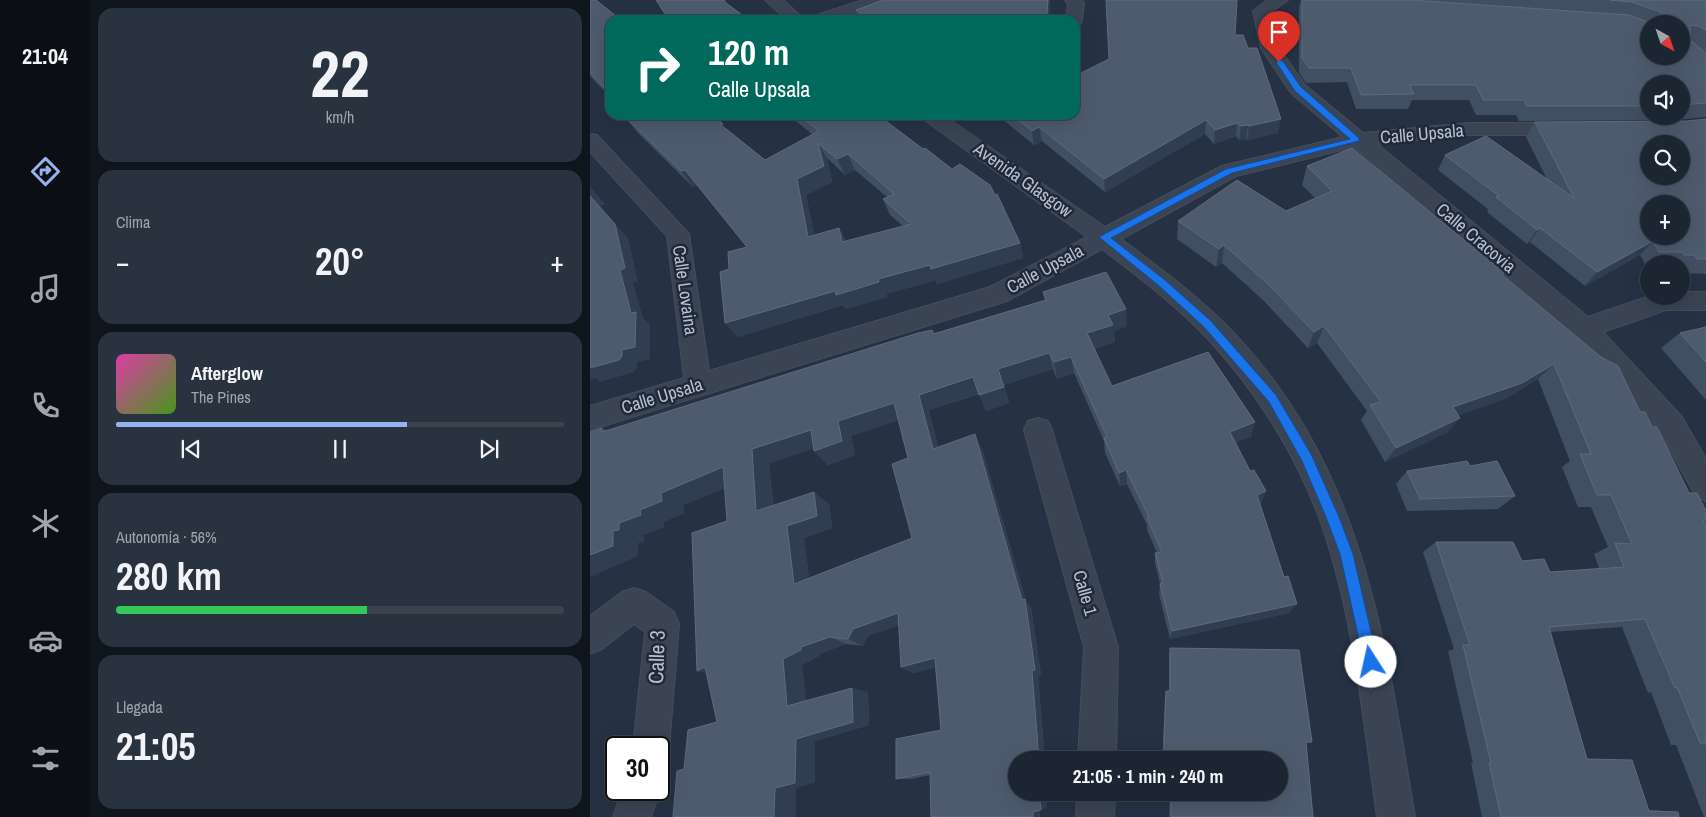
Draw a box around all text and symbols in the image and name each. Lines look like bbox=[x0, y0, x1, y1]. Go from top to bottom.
pin bbox=[1258, 11, 1300, 62]
north arrow bbox=[1640, 15, 1690, 65]
map controls bbox=[1640, 15, 1690, 305]
icon: arrive bbox=[1265, 18, 1293, 46]
text: 120 m bbox=[708, 29, 789, 76]
text: 22 bbox=[310, 30, 370, 117]
icon: right bbox=[625, 35, 690, 100]
text: 21:04 bbox=[22, 41, 68, 71]
text: Calle Upsala bbox=[708, 74, 810, 104]
button: sound bbox=[1640, 75, 1690, 125]
text: km/h bbox=[326, 106, 354, 128]
street label: Calle Upsala bbox=[1379, 117, 1465, 150]
button: search bbox=[1640, 135, 1690, 185]
street label: Avenida Glasgow bbox=[968, 136, 1078, 223]
icon: directions bbox=[28, 154, 63, 189]
button: + bbox=[1640, 195, 1690, 245]
street label: Calle Cracovia bbox=[1431, 197, 1521, 278]
text: Clima bbox=[116, 211, 150, 233]
text: 20° bbox=[315, 236, 365, 287]
street label: Calle Upsala bbox=[1002, 238, 1088, 299]
text: − bbox=[116, 243, 129, 281]
text: + bbox=[551, 243, 564, 281]
street label: Calle Lovaina bbox=[667, 243, 704, 336]
button: − bbox=[1640, 255, 1690, 305]
icon: music bbox=[28, 271, 63, 306]
text: Afterglow bbox=[191, 360, 263, 386]
street label: Calle Upsala bbox=[618, 371, 706, 420]
text: The Pines bbox=[191, 386, 251, 408]
icon: phone bbox=[28, 388, 63, 423]
icon: previous bbox=[177, 435, 205, 463]
icon: pause bbox=[326, 435, 354, 463]
icon: next bbox=[475, 435, 503, 463]
icon: climate bbox=[28, 506, 63, 541]
text: Autonomía · 56% bbox=[116, 526, 217, 548]
text: 280 km bbox=[116, 551, 222, 602]
street label: Calle 1 bbox=[1067, 567, 1104, 619]
icon: car bbox=[28, 623, 63, 658]
street label: Calle 3 bbox=[641, 630, 672, 684]
position arrow bbox=[1344, 635, 1396, 687]
text: Llegada bbox=[116, 696, 163, 718]
text: 21:05 bbox=[116, 721, 196, 772]
speed limit sign: 30 bbox=[605, 736, 670, 801]
icon: filters bbox=[28, 741, 63, 776]
text: 21:05 · 1 min · 240 m bbox=[1073, 763, 1223, 789]

